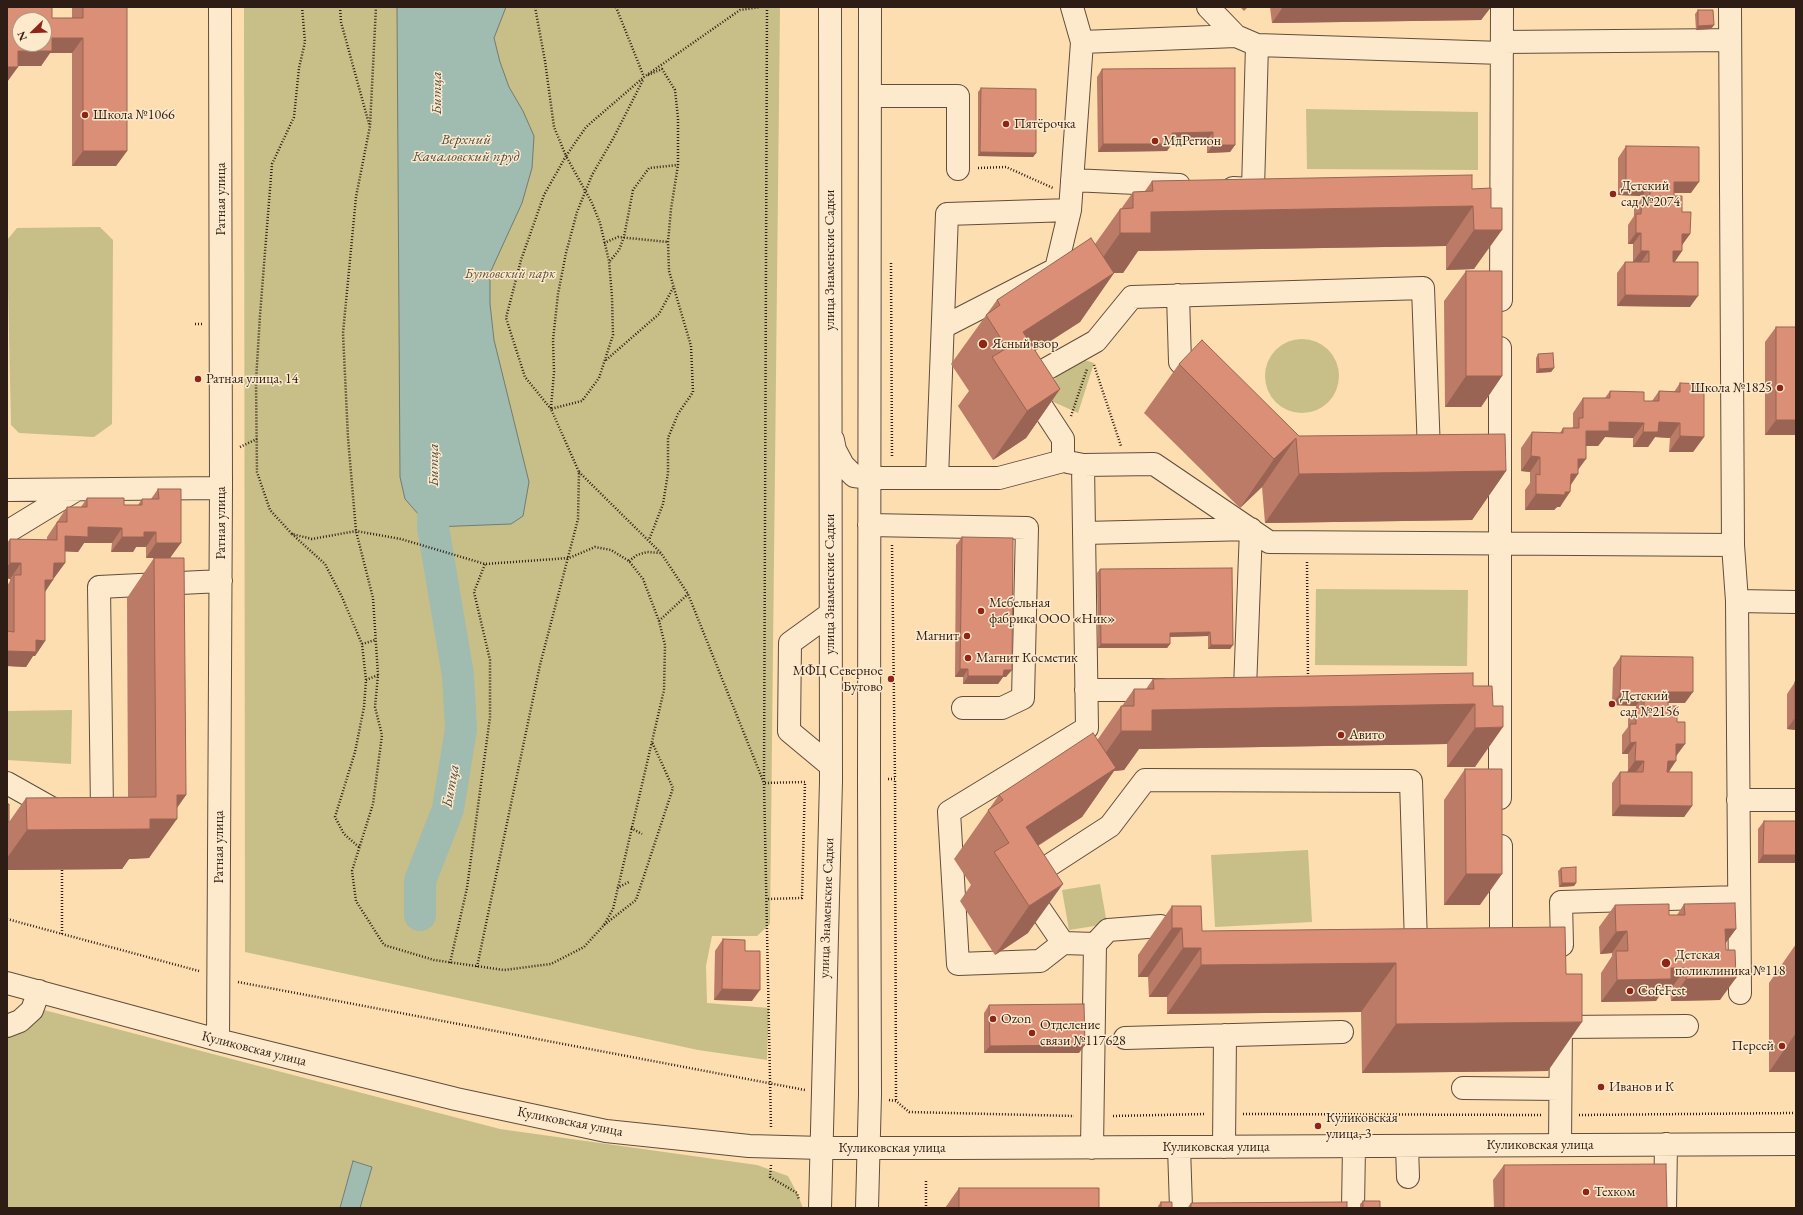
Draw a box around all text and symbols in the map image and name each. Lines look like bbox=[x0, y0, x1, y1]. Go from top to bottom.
north arrow bbox=[12, 12, 52, 52]
text: N bbox=[14, 29, 30, 43]
water label: Битца bbox=[428, 71, 446, 115]
place label: Школа №1066 bbox=[93, 107, 175, 123]
marker: Школа №1066 bbox=[80, 110, 90, 120]
place label: Пятёрочка bbox=[1014, 116, 1076, 132]
marker: Пятёрочка bbox=[1001, 119, 1011, 129]
water label: Верхний Качаловский пруд bbox=[413, 131, 519, 166]
place label: МдРегион bbox=[1163, 133, 1221, 149]
marker: МдРегион bbox=[1150, 136, 1160, 146]
street label: Ратная улица bbox=[213, 163, 229, 235]
place label: Детский сад №2074 bbox=[1621, 178, 1680, 210]
marker: Детский сад №2074 bbox=[1608, 189, 1618, 199]
street label: улица Знаменские Садки bbox=[822, 190, 838, 330]
park label: Бутовский парк bbox=[465, 266, 555, 282]
place label: Ясный взор bbox=[992, 336, 1058, 352]
marker: Ясный взор bbox=[977, 338, 989, 350]
place label: Ратная улица, 14 bbox=[206, 371, 298, 387]
marker: Ратная улица, 14 bbox=[193, 374, 203, 384]
place label: Школа №1825 bbox=[1690, 380, 1772, 396]
marker: Школа №1825 bbox=[1775, 383, 1785, 393]
water label: Битца bbox=[425, 443, 443, 487]
street label: Ратная улица bbox=[213, 487, 229, 559]
street label: улица Знаменские Садки bbox=[822, 514, 838, 654]
place label: Мебельная фабрика ООО «Ник» bbox=[989, 595, 1115, 628]
marker: Мебельная фабрика ООО «Ник» bbox=[976, 606, 986, 616]
place label: Магнит bbox=[916, 628, 959, 644]
marker: Магнит bbox=[962, 631, 972, 641]
place label: Магнит Косметик bbox=[976, 650, 1078, 666]
marker: Магнит Косметик bbox=[963, 653, 973, 663]
place label: МФЦ Северное Бутово bbox=[793, 663, 883, 696]
marker: МФЦ Северное Бутово bbox=[886, 674, 896, 684]
place label: Детский сад №2156 bbox=[1620, 688, 1679, 720]
marker: Детский сад №2156 bbox=[1607, 699, 1617, 709]
place label: Авито bbox=[1349, 727, 1385, 743]
marker: Авито bbox=[1336, 730, 1346, 740]
water label: Битца bbox=[438, 763, 464, 809]
street label: Ратная улица bbox=[211, 811, 227, 883]
street label: улица Знаменские Садки bbox=[816, 837, 838, 979]
place label: Детская поликлиника №118 bbox=[1675, 947, 1785, 980]
marker: Детская поликлиника №118 bbox=[1660, 957, 1672, 969]
place label: CofeFest bbox=[1638, 983, 1686, 999]
marker: CofeFest bbox=[1625, 986, 1635, 996]
place label: Ozon bbox=[1001, 1011, 1031, 1027]
marker: Ozon bbox=[988, 1014, 998, 1024]
place label: Отделение связи №117628 bbox=[1040, 1017, 1126, 1050]
street label: Куликовская улица bbox=[200, 1028, 308, 1070]
marker: Отделение связи №117628 bbox=[1027, 1028, 1037, 1038]
place label: Персей bbox=[1731, 1038, 1774, 1054]
marker: Персей bbox=[1777, 1041, 1787, 1051]
place label: Иванов и К bbox=[1609, 1079, 1674, 1095]
marker: Иванов и К bbox=[1596, 1082, 1606, 1092]
street label: Куликовская улица bbox=[516, 1104, 624, 1140]
place label: Куликовская улица, 3 bbox=[1326, 1110, 1398, 1142]
marker: Куликовская улица, 3 bbox=[1313, 1121, 1323, 1131]
street label: Куликовская улица bbox=[1486, 1137, 1594, 1153]
street label: Куликовская улица bbox=[1162, 1139, 1270, 1155]
street label: Куликовская улица bbox=[838, 1140, 946, 1156]
place label: Техком bbox=[1594, 1184, 1635, 1200]
marker: Техком bbox=[1581, 1187, 1591, 1197]

